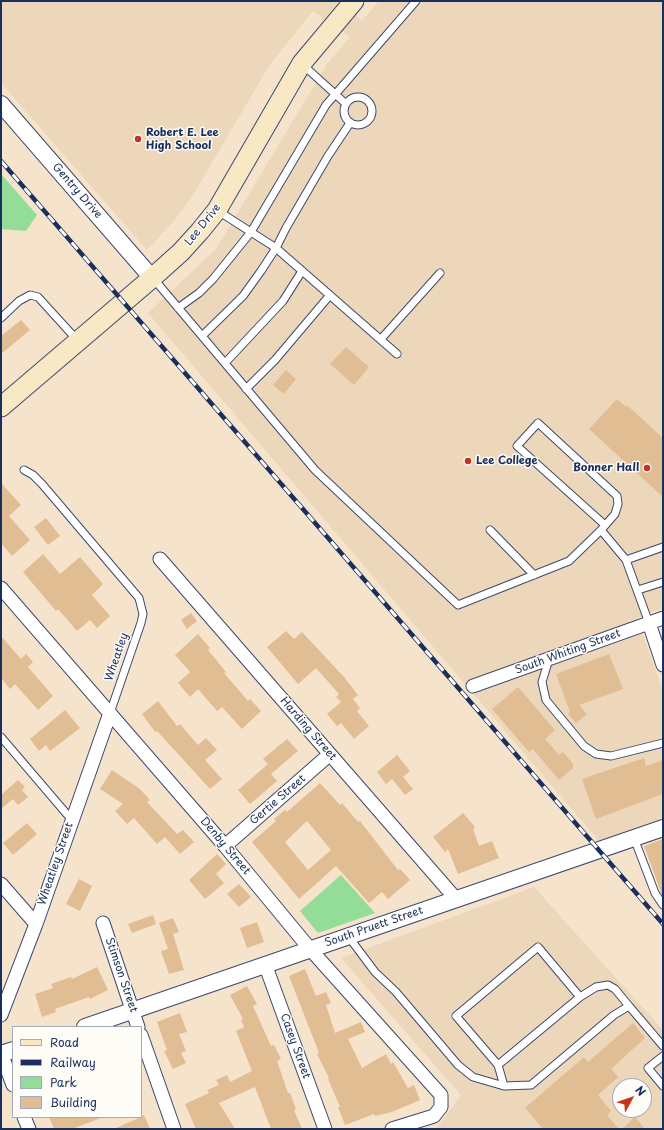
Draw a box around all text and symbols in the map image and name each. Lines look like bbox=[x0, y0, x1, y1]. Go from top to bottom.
place label: Robert E. Lee High School bbox=[146, 126, 219, 152]
marker: Robert E. Lee High School bbox=[133, 134, 143, 144]
street label: Gentry Drive bbox=[49, 161, 105, 221]
street label: Lee Drive bbox=[182, 201, 224, 249]
place label: Lee College bbox=[476, 454, 537, 468]
marker: Lee College bbox=[463, 456, 473, 466]
place label: Bonner Hall bbox=[573, 461, 639, 475]
marker: Bonner Hall bbox=[642, 463, 652, 473]
street label: South Whiting Street bbox=[514, 627, 622, 677]
street label: Wheatley bbox=[103, 631, 131, 683]
street label: Harding Street bbox=[277, 695, 339, 763]
street label: Gertie Street bbox=[247, 772, 309, 828]
street label: Denby Street bbox=[197, 815, 253, 877]
street label: Wheatley Street bbox=[36, 821, 76, 907]
street label: South Pruett Street bbox=[323, 904, 425, 950]
street label: Stimson Street bbox=[102, 936, 140, 1014]
street label: Casey Street bbox=[277, 1012, 313, 1080]
legend bbox=[12, 1026, 142, 1118]
text: Road bbox=[50, 1033, 79, 1051]
text: Railway bbox=[50, 1053, 96, 1071]
text: Park bbox=[50, 1073, 77, 1091]
north arrow bbox=[612, 1078, 652, 1118]
text: N bbox=[631, 1082, 650, 1099]
text: Building bbox=[50, 1093, 97, 1111]

